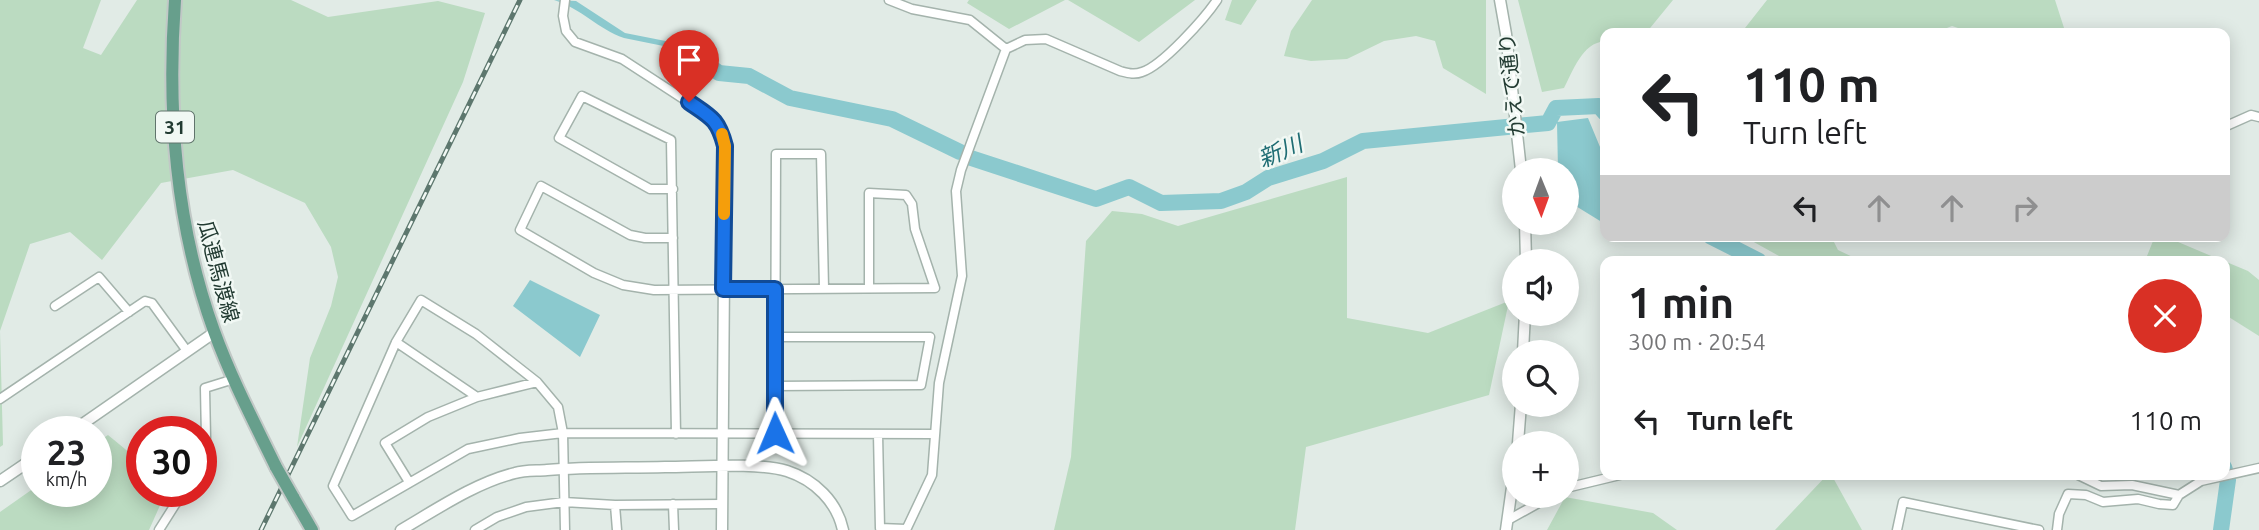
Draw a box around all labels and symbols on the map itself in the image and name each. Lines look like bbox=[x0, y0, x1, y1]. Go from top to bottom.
pin bbox=[659, 30, 719, 102]
street label: かえで通り bbox=[1494, 32, 1528, 138]
road number: 31 bbox=[156, 111, 194, 142]
water label: 新川 bbox=[1254, 129, 1309, 171]
north arrow bbox=[1502, 158, 1578, 234]
street label: 瓜連馬渡線 bbox=[194, 217, 244, 325]
position arrow bbox=[738, 396, 812, 470]
speed limit sign: 30 bbox=[126, 416, 217, 507]

